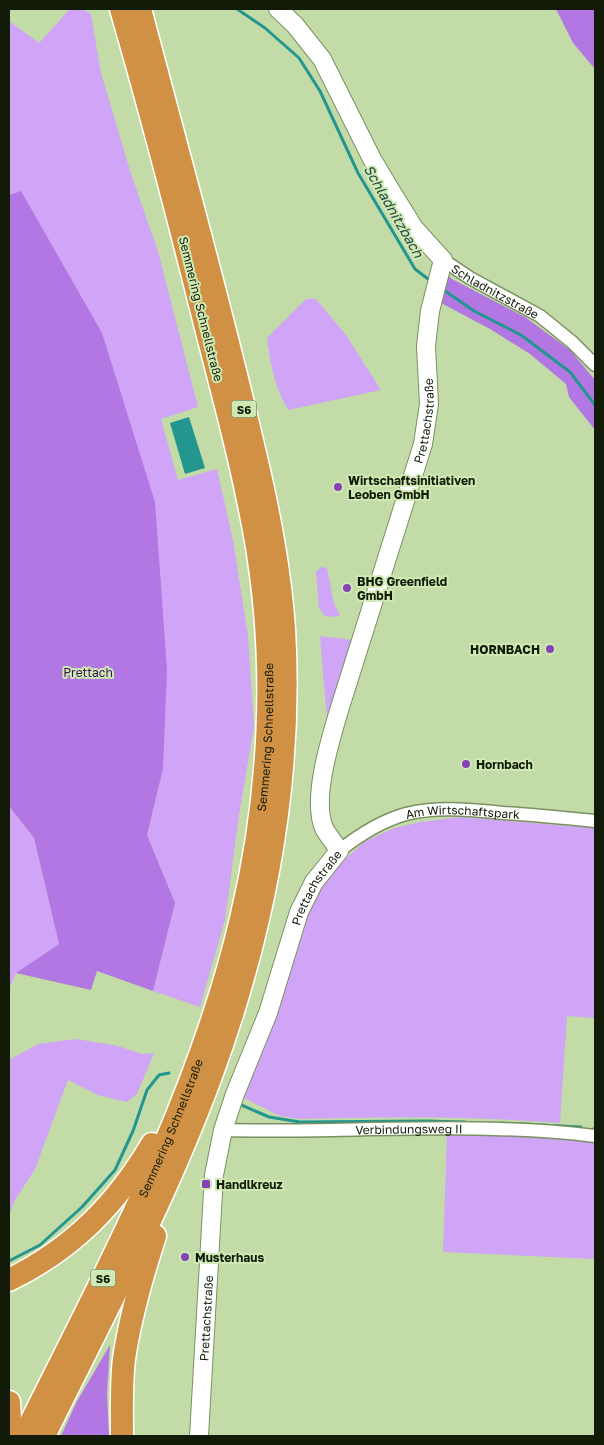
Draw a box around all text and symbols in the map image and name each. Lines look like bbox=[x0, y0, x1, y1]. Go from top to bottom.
water label: Schladnitzbach bbox=[361, 162, 428, 262]
street label: Semmering Schnellstraße bbox=[176, 235, 226, 383]
street label: Schladnitzstraße bbox=[449, 260, 542, 322]
street label: Prettachstraße bbox=[410, 378, 437, 465]
road number: S6 bbox=[232, 400, 256, 418]
place label: Wirtschaftsinitiativen Leoben GmbH bbox=[348, 473, 475, 502]
marker: Wirtschaftsinitiativen Leoben GmbH bbox=[332, 481, 344, 493]
place label: BHG Greenfield GmbH bbox=[357, 574, 447, 603]
marker: BHG Greenfield GmbH bbox=[341, 582, 353, 594]
place label: HORNBACH bbox=[470, 642, 540, 657]
marker: HORNBACH bbox=[544, 643, 556, 655]
street label: Semmering Schnellstraße bbox=[253, 663, 276, 812]
park label: Prettach bbox=[63, 665, 113, 680]
place label: Hornbach bbox=[476, 757, 533, 772]
marker: Hornbach bbox=[460, 758, 472, 770]
street label: Am Wirtschaftspark bbox=[404, 802, 521, 822]
street label: Prettachstraße bbox=[288, 847, 344, 927]
street label: Semmering Schnellstraße bbox=[135, 1057, 206, 1200]
street label: Verbindungsweg II bbox=[355, 1121, 463, 1137]
place label: Handlkreuz bbox=[216, 1177, 283, 1192]
marker: Handlkreuz bbox=[200, 1178, 212, 1190]
place label: Musterhaus bbox=[195, 1250, 264, 1265]
marker: Musterhaus bbox=[179, 1251, 191, 1263]
road number: S6 bbox=[90, 1270, 116, 1286]
street label: Prettachstraße bbox=[196, 1275, 216, 1362]

